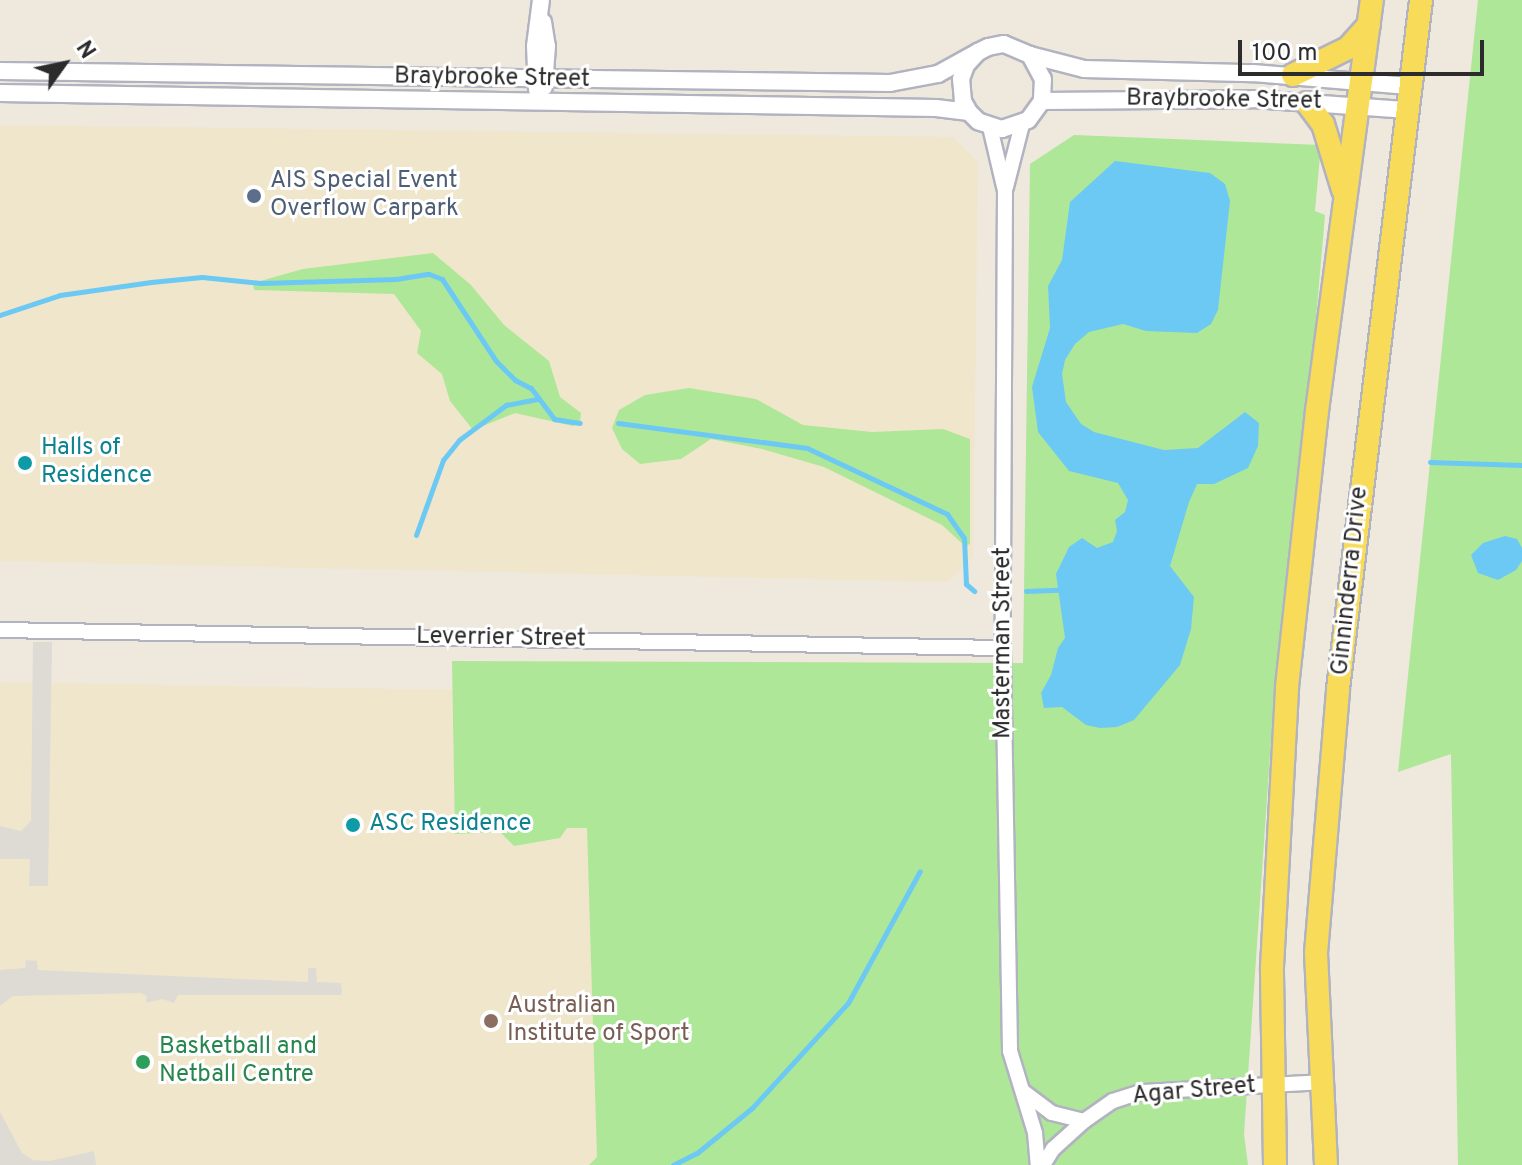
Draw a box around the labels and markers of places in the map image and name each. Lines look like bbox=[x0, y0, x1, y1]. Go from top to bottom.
place label: AIS Special Event Overflow Carpark bbox=[270, 168, 459, 224]
marker: AIS Special Event Overflow Carpark bbox=[245, 187, 263, 205]
place label: Halls of Residence bbox=[41, 435, 152, 491]
marker: Halls of Residence bbox=[16, 454, 34, 472]
place label: ASC Residence bbox=[369, 811, 531, 839]
marker: ASC Residence bbox=[344, 816, 362, 834]
place label: Australian Institute of Sport bbox=[507, 993, 690, 1049]
marker: Australian Institute of Sport bbox=[482, 1012, 500, 1030]
place label: Basketball and Netball Centre bbox=[159, 1034, 317, 1090]
marker: Basketball and Netball Centre bbox=[134, 1053, 152, 1071]

